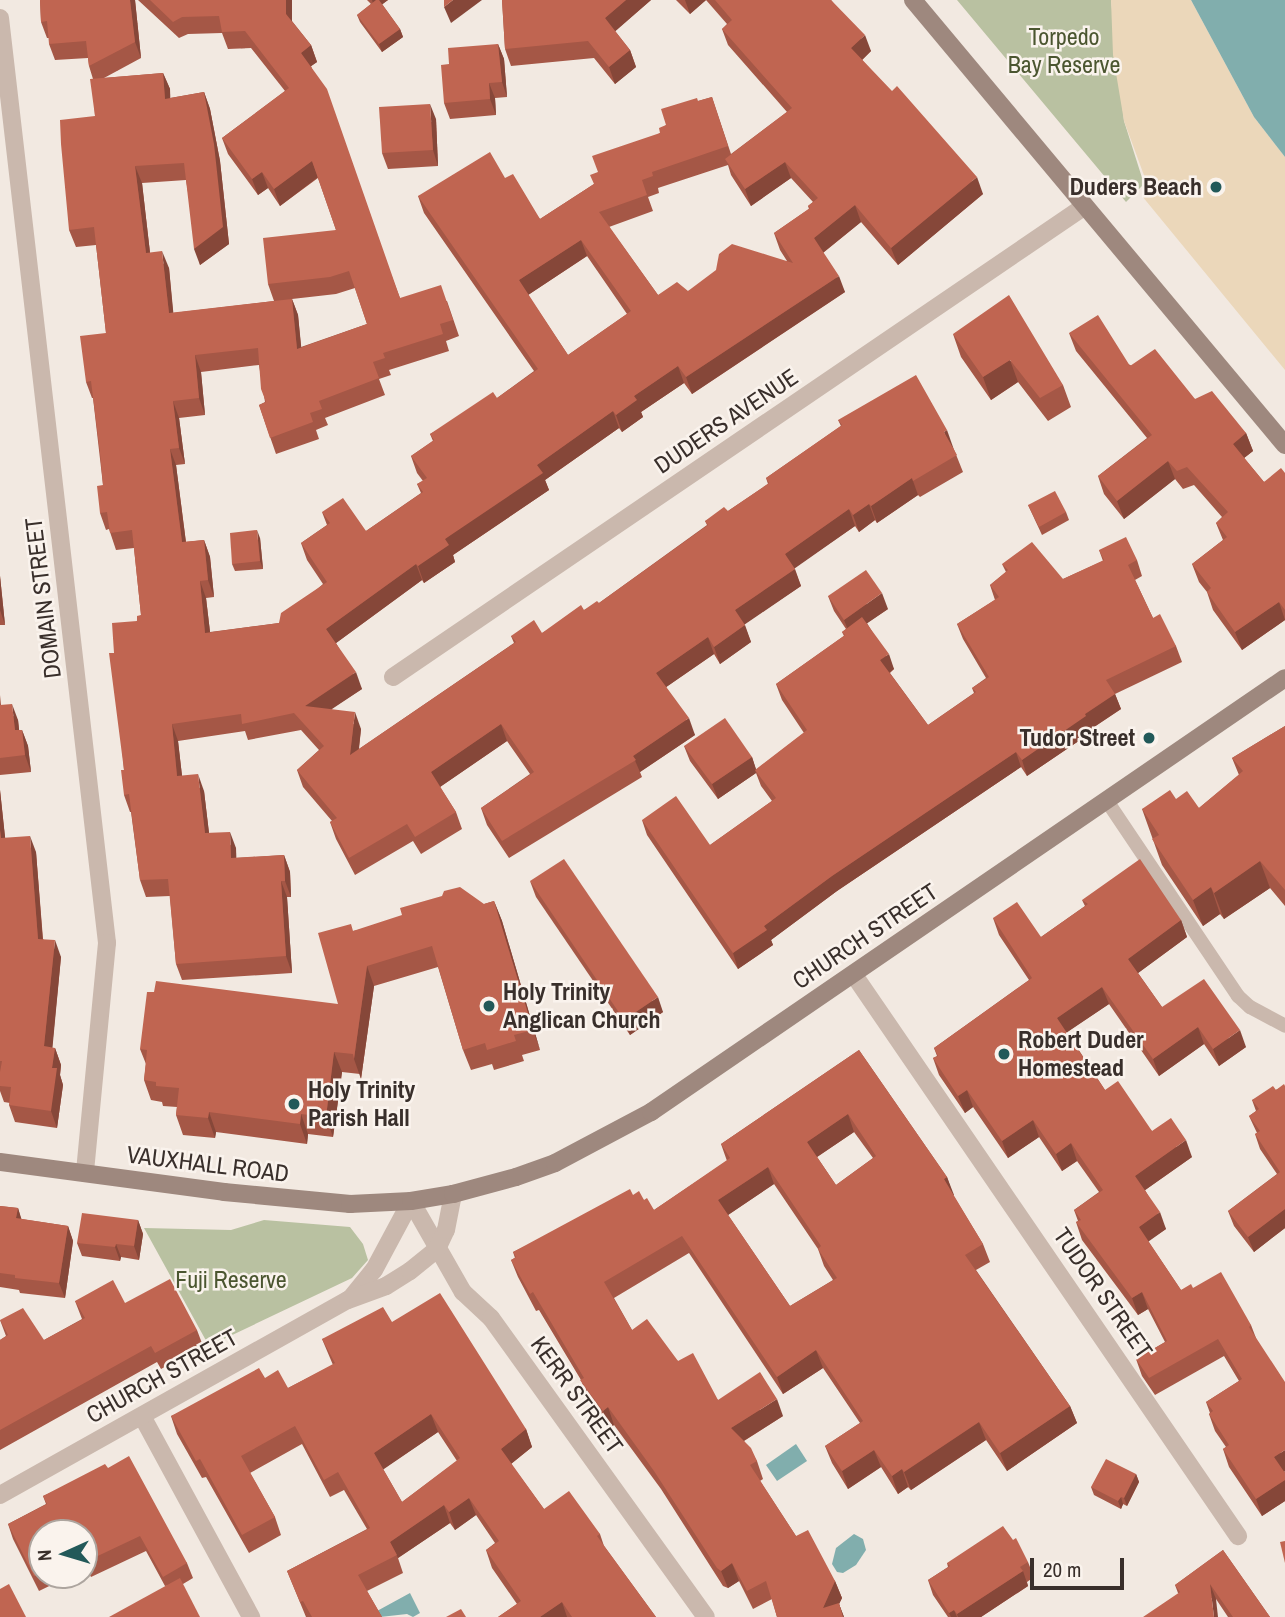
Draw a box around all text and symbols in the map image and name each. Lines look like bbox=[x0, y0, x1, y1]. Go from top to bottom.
park label: Torpedo Bay Reserve bbox=[1008, 23, 1120, 79]
place label: Duders Beach bbox=[1070, 173, 1202, 201]
marker: Duders Beach bbox=[1208, 179, 1224, 195]
street label: DUDERS AVENUE bbox=[648, 362, 804, 480]
street label: DOMAIN STREET bbox=[19, 516, 67, 680]
place label: Tudor Street bbox=[1019, 724, 1135, 752]
marker: Tudor Street bbox=[1141, 730, 1157, 746]
street label: CHURCH STREET bbox=[787, 877, 943, 995]
place label: Holy Trinity Anglican Church bbox=[503, 978, 660, 1034]
marker: Holy Trinity Anglican Church bbox=[481, 998, 497, 1014]
place label: Robert Duder Homestead bbox=[1018, 1026, 1144, 1082]
marker: Robert Duder Homestead bbox=[996, 1046, 1012, 1062]
place label: Holy Trinity Parish Hall bbox=[308, 1076, 415, 1132]
marker: Holy Trinity Parish Hall bbox=[286, 1096, 302, 1112]
street label: VAUXHALL ROAD bbox=[125, 1140, 291, 1188]
street label: TUDOR STREET bbox=[1047, 1222, 1159, 1364]
park label: Fuji Reserve bbox=[175, 1266, 287, 1294]
street label: CHURCH STREET bbox=[81, 1323, 243, 1429]
street label: KERR STREET bbox=[525, 1331, 629, 1459]
north arrow bbox=[28, 1519, 98, 1589]
scale bar bbox=[1033, 1544, 1128, 1588]
text: N bbox=[31, 1549, 57, 1562]
text: 20 m bbox=[1043, 1555, 1081, 1584]

